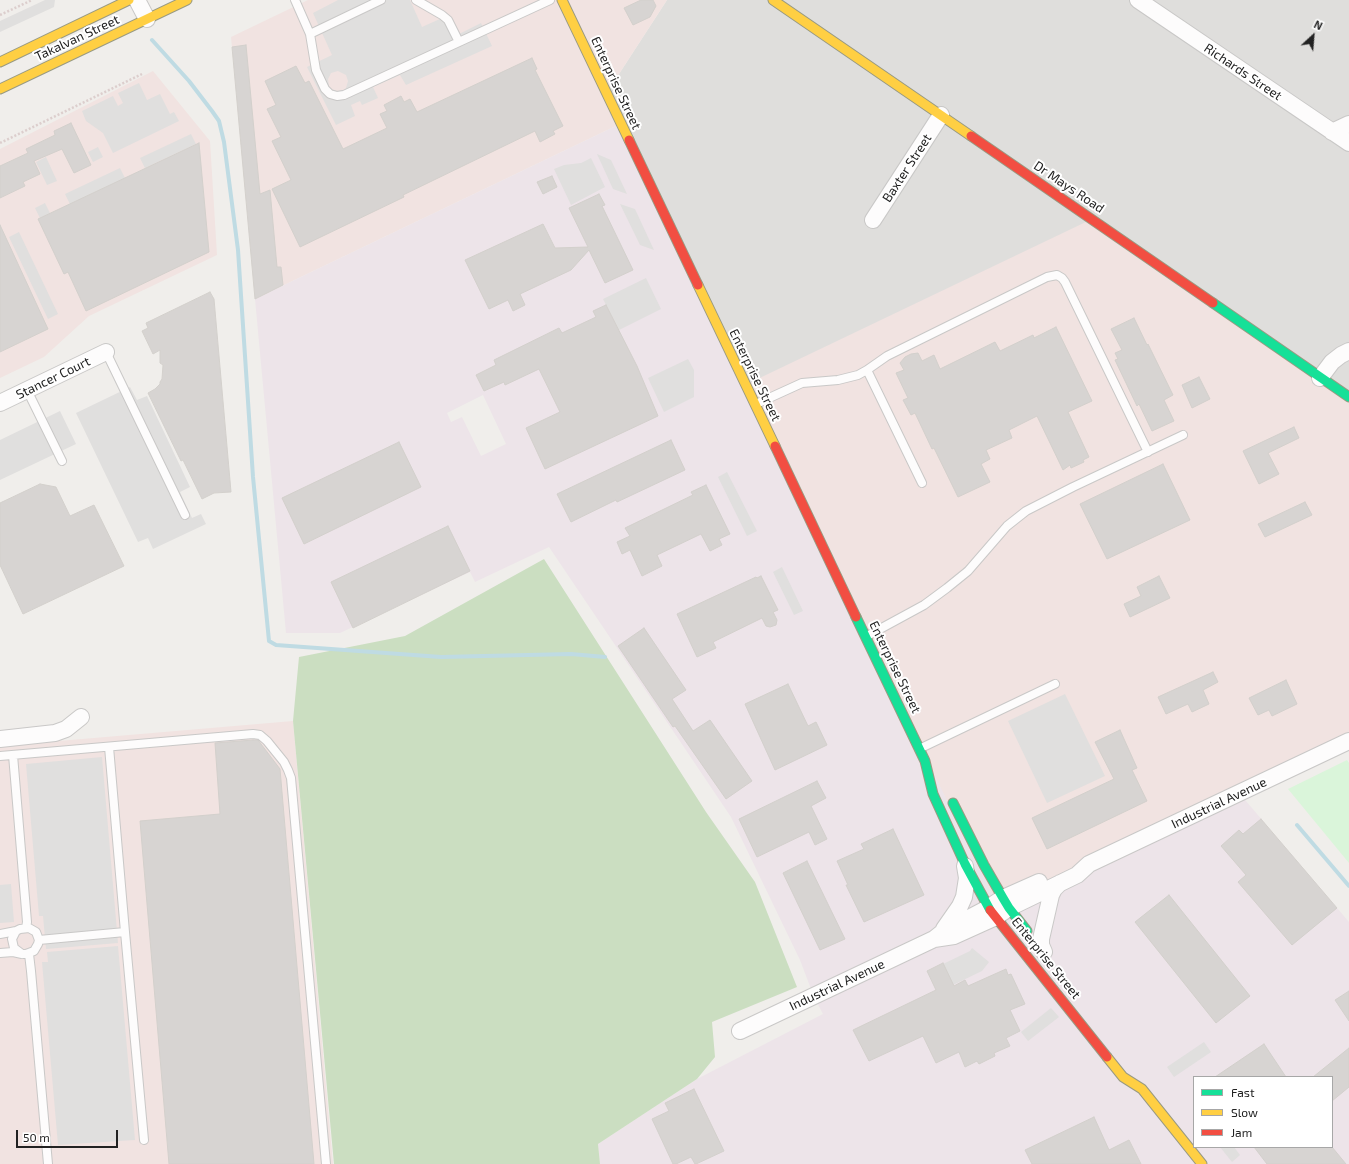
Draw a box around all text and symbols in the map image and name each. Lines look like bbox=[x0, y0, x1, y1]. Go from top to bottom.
street label: Takalvan Street bbox=[32, 12, 122, 64]
north arrow bbox=[1293, 16, 1333, 56]
text: N bbox=[1312, 17, 1325, 32]
street label: Enterprise Street bbox=[588, 34, 644, 132]
street label: Richards Street bbox=[1201, 40, 1285, 104]
street label: Baxter Street bbox=[879, 131, 935, 205]
street label: Dr Mays Road bbox=[1031, 158, 1107, 216]
street label: Enterprise Street bbox=[726, 326, 784, 424]
street label: Stancer Court bbox=[13, 353, 93, 403]
street label: Enterprise Street bbox=[866, 618, 924, 716]
street label: Industrial Avenue bbox=[1169, 774, 1269, 832]
street label: Enterprise Street bbox=[1008, 914, 1084, 1002]
street label: Industrial Avenue bbox=[787, 956, 887, 1014]
legend bbox=[1193, 1076, 1333, 1148]
text: Fast bbox=[1231, 1085, 1254, 1099]
text: Slow bbox=[1231, 1105, 1258, 1119]
scale bar bbox=[18, 1122, 120, 1148]
text: Jam bbox=[1231, 1125, 1252, 1139]
text: 50 m bbox=[23, 1130, 50, 1144]

